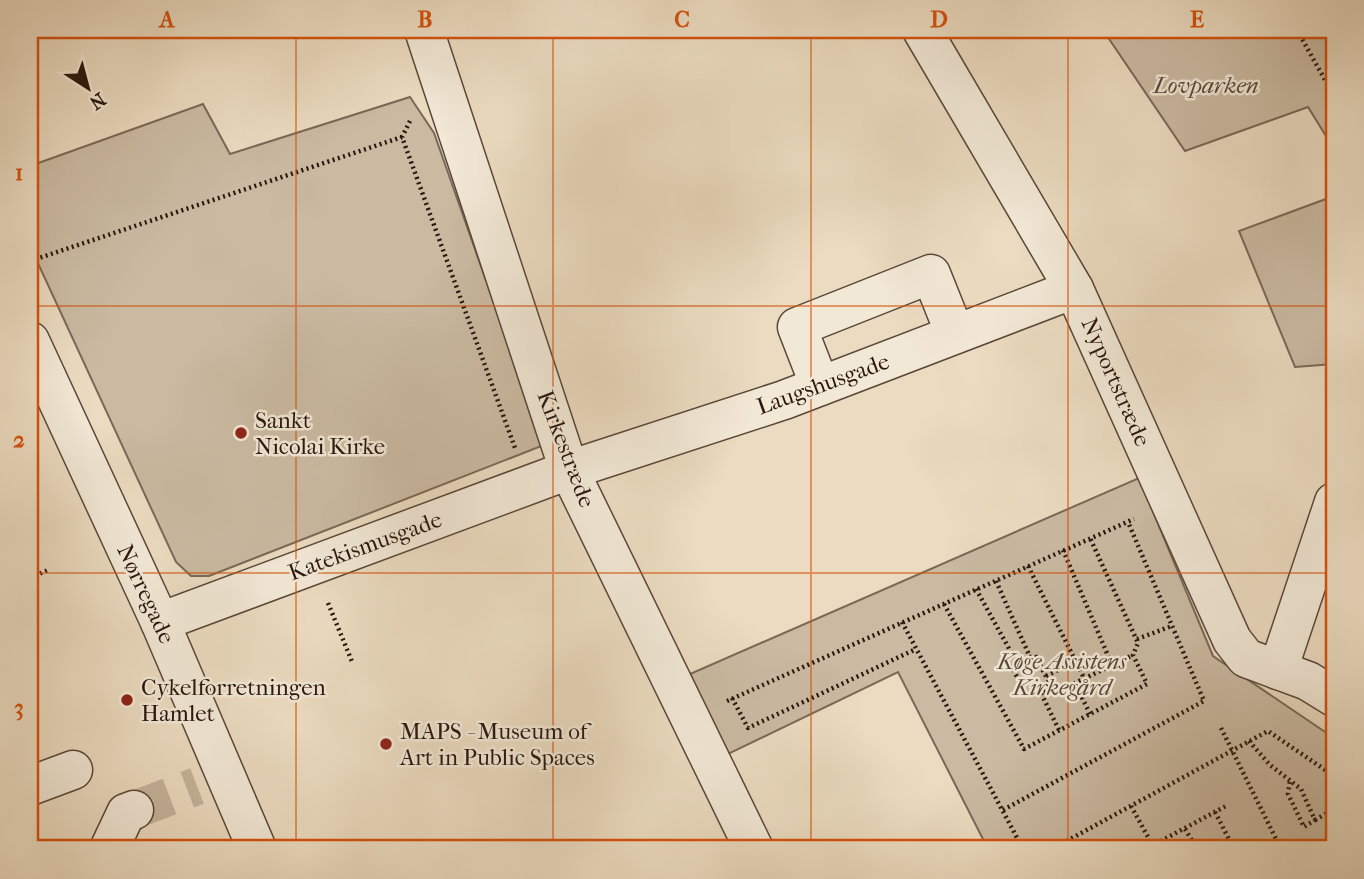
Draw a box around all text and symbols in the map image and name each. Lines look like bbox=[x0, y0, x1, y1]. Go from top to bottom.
text: A bbox=[158, 6, 176, 33]
text: B bbox=[418, 6, 433, 33]
text: C bbox=[674, 6, 690, 33]
text: D bbox=[930, 6, 948, 33]
text: E bbox=[1190, 6, 1204, 33]
north arrow bbox=[52, 52, 122, 122]
park label: Lovparken bbox=[1151, 72, 1259, 99]
text: N bbox=[85, 88, 110, 114]
text: 1 bbox=[15, 159, 23, 186]
street label: Nyportstræde bbox=[1076, 313, 1156, 451]
street label: Laugshusgade bbox=[753, 348, 893, 420]
street label: Kirkestræde bbox=[531, 387, 601, 511]
place label: Sankt Nicolai Kirke bbox=[255, 407, 385, 460]
marker: Sankt Nicolai Kirke bbox=[233, 425, 249, 441]
text: 2 bbox=[13, 426, 25, 453]
street label: Katekismusgade bbox=[285, 506, 445, 586]
street label: Nørregade bbox=[111, 540, 181, 648]
park label: Køge Assistens Kirkegård bbox=[996, 648, 1127, 701]
place label: Cykelforretningen Hamlet bbox=[141, 674, 327, 727]
marker: Cykelforretningen Hamlet bbox=[119, 692, 135, 708]
text: 3 bbox=[14, 694, 24, 721]
place label: MAPS - Museum of Art in Public Spaces bbox=[399, 718, 595, 771]
marker: MAPS - Museum of Art in Public Spaces bbox=[378, 736, 394, 752]

